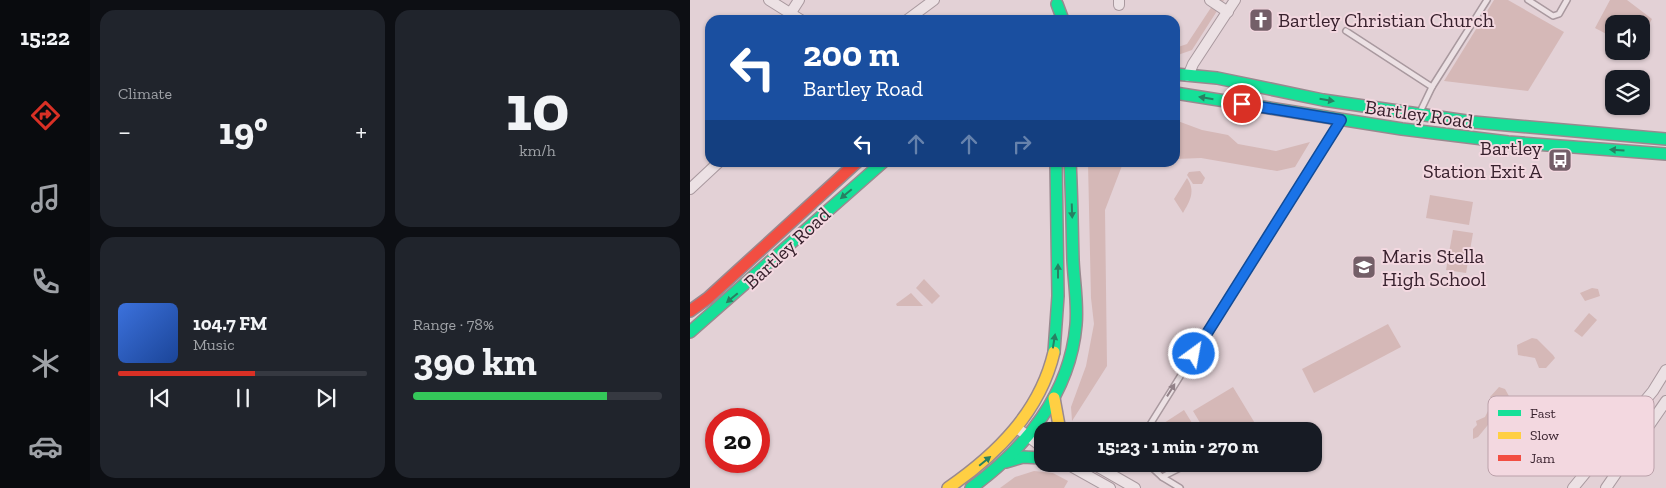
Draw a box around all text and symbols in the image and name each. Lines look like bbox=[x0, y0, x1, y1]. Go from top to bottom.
church icon: Bartley Christian Church bbox=[1248, 7, 1274, 33]
place label: Bartley Christian Church bbox=[1278, 8, 1495, 32]
map controls bbox=[1605, 15, 1650, 115]
button: sound bbox=[1605, 15, 1650, 60]
text: 15:22 bbox=[20, 24, 70, 51]
text: 200 m bbox=[803, 33, 899, 75]
icon: left bbox=[720, 35, 785, 100]
text: 10 bbox=[506, 69, 569, 147]
button: layers bbox=[1605, 70, 1650, 115]
text: Bartley Road bbox=[803, 75, 923, 102]
pin bbox=[1221, 83, 1263, 125]
text: Climate bbox=[118, 84, 172, 103]
icon: arrive bbox=[1228, 90, 1256, 118]
one-way arrow bbox=[1198, 94, 1214, 102]
street label: Bartley Road bbox=[1363, 95, 1475, 133]
one-way arrow bbox=[1319, 97, 1335, 105]
icon: directions bbox=[28, 98, 63, 133]
text: 19° bbox=[219, 108, 268, 154]
text: − bbox=[118, 115, 131, 148]
text: + bbox=[355, 115, 367, 148]
icon: left bbox=[849, 130, 877, 158]
icon: ahead bbox=[902, 130, 930, 158]
icon: ahead bbox=[955, 130, 983, 158]
icon: right bbox=[1008, 130, 1036, 158]
place label: Bartley Station Exit A bbox=[1423, 136, 1543, 183]
text: km/h bbox=[519, 141, 556, 160]
one-way arrow bbox=[1609, 146, 1625, 154]
bus stop icon: Bartley Station Exit A bbox=[1547, 147, 1573, 173]
icon: music bbox=[28, 181, 63, 216]
one-way arrow bbox=[840, 188, 852, 199]
street label: Bartley Road bbox=[739, 202, 835, 294]
one-way arrow bbox=[1069, 203, 1077, 219]
place label: Maris Stella High School bbox=[1382, 244, 1486, 291]
school or university icon: Maris Stella High School bbox=[1351, 254, 1377, 280]
one-way arrow bbox=[1054, 263, 1062, 279]
icon: phone bbox=[28, 264, 63, 299]
one-way arrow bbox=[725, 292, 738, 303]
text: 104.7 FM bbox=[193, 312, 267, 335]
text: Range · 78% bbox=[413, 315, 494, 334]
position arrow bbox=[1167, 327, 1219, 379]
one-way arrow bbox=[1051, 332, 1059, 348]
text: Music bbox=[193, 335, 235, 354]
text: 390 km bbox=[413, 339, 537, 385]
icon: climate bbox=[28, 346, 63, 381]
one-way arrow bbox=[1167, 383, 1176, 396]
icon: previous bbox=[146, 384, 174, 412]
icon: pause bbox=[229, 384, 257, 412]
icon: next bbox=[312, 384, 340, 412]
legend bbox=[1488, 396, 1654, 476]
text: Fast bbox=[1530, 405, 1557, 422]
speed limit sign: 20 bbox=[705, 408, 770, 473]
text: Slow bbox=[1530, 427, 1559, 444]
icon: car bbox=[28, 429, 63, 464]
text: 15:23 · 1 min · 270 m bbox=[1097, 435, 1259, 458]
text: Jam bbox=[1530, 450, 1555, 467]
one-way arrow bbox=[978, 456, 991, 467]

